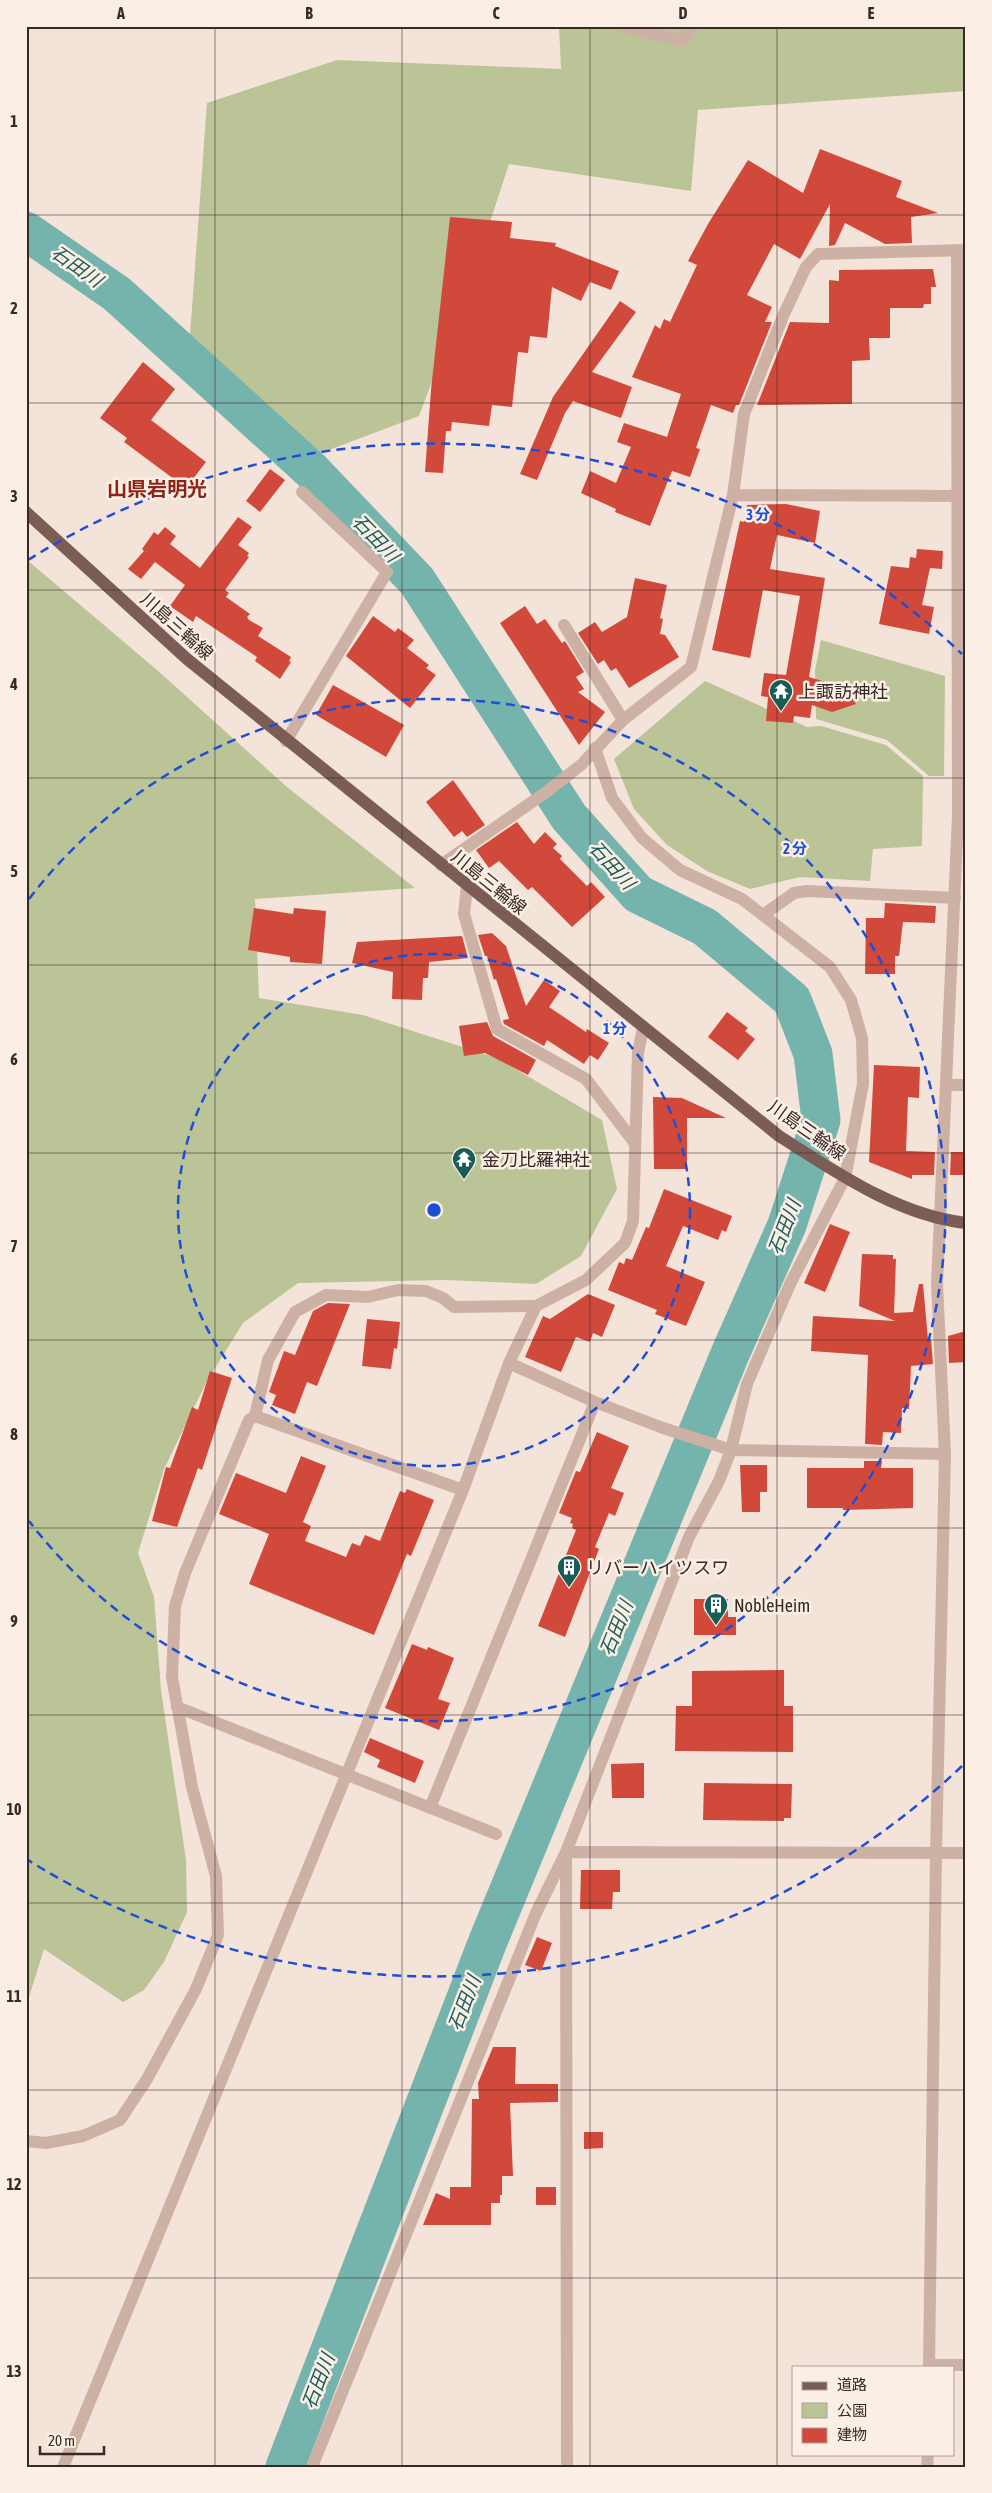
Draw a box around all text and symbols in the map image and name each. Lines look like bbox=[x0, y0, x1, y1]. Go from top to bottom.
text: A bbox=[116, 4, 125, 22]
text: B bbox=[305, 4, 313, 22]
text: C bbox=[492, 4, 500, 22]
text: D bbox=[679, 4, 688, 22]
text: E bbox=[868, 4, 875, 22]
text: 1 bbox=[10, 112, 18, 130]
water label: 石田川 bbox=[47, 241, 108, 293]
text: 2 bbox=[10, 299, 18, 317]
district label: 山県岩明光 bbox=[107, 477, 207, 500]
text: 3 bbox=[10, 487, 18, 505]
text: 3 分 bbox=[746, 506, 770, 523]
water label: 石田川 bbox=[348, 510, 405, 568]
street label: 川島三輪線 bbox=[137, 588, 217, 664]
text: 4 bbox=[9, 675, 18, 693]
temple icon: 上諏訪神社 bbox=[768, 678, 794, 712]
place label: 上諏訪神社 bbox=[798, 681, 888, 702]
water label: 石田川 bbox=[585, 836, 641, 895]
text: 2 分 bbox=[783, 840, 807, 857]
street label: 川島三輪線 bbox=[447, 846, 531, 918]
text: 5 bbox=[10, 862, 18, 880]
text: 1 分 bbox=[603, 1020, 627, 1037]
text: 6 bbox=[10, 1050, 18, 1068]
street label: 川島三輪線 bbox=[764, 1096, 850, 1164]
temple icon: 金刀比羅神社 bbox=[451, 1146, 477, 1180]
place label: 金刀比羅神社 bbox=[482, 1149, 590, 1170]
water label: 石田川 bbox=[764, 1195, 805, 1258]
centre of rings bbox=[425, 1201, 443, 1219]
text: 7 bbox=[10, 1237, 18, 1255]
text: 8 bbox=[10, 1425, 18, 1443]
building icon: リバーハイツスワ bbox=[556, 1554, 582, 1588]
place label: リバーハイツスワ bbox=[586, 1557, 729, 1578]
building icon: NobleHeim bbox=[703, 1592, 729, 1626]
place label: NobleHeim bbox=[734, 1595, 810, 1616]
water label: 石田川 bbox=[595, 1596, 638, 1659]
text: 9 bbox=[10, 1612, 18, 1630]
text: 10 bbox=[6, 1800, 22, 1818]
water label: 石田川 bbox=[444, 1971, 485, 2034]
text: 11 bbox=[6, 1987, 22, 2005]
text: 12 bbox=[6, 2175, 22, 2193]
water label: 石田川 bbox=[298, 2349, 339, 2412]
text: 13 bbox=[6, 2362, 22, 2380]
legend bbox=[792, 2366, 954, 2456]
text: 道路 bbox=[837, 2376, 867, 2393]
text: 公園 bbox=[837, 2402, 867, 2419]
scale bar bbox=[40, 2423, 104, 2455]
text: 建物 bbox=[837, 2426, 867, 2443]
text: 20 m bbox=[48, 2432, 75, 2449]

